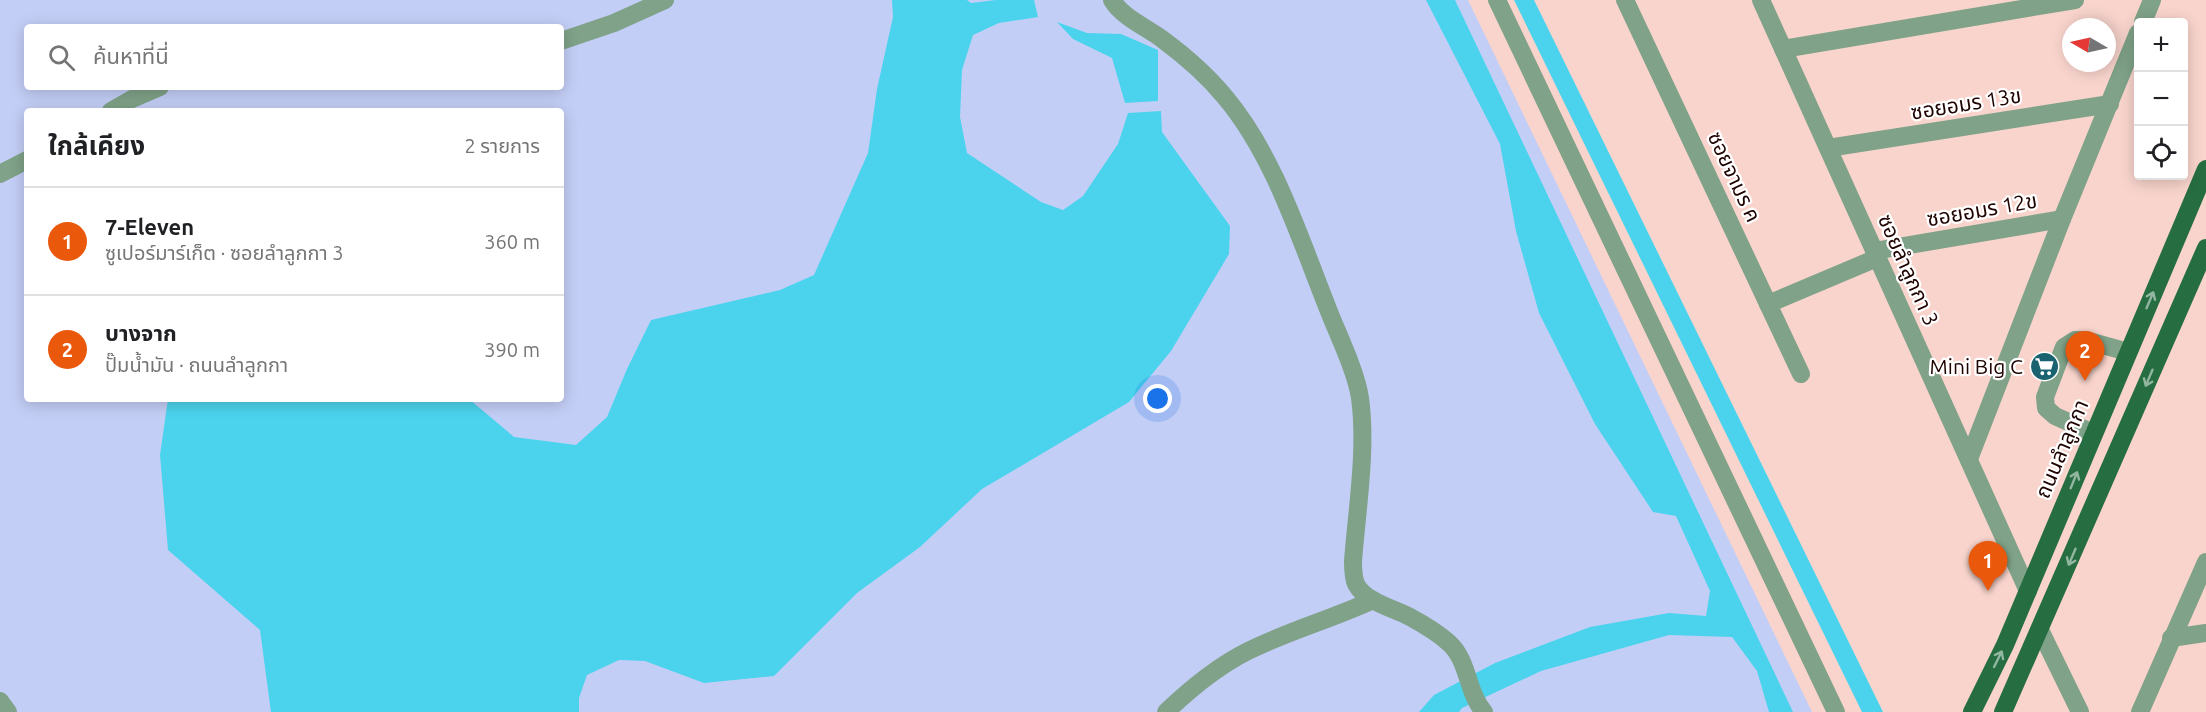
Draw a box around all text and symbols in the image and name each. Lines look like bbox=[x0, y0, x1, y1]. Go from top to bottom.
north arrow bbox=[2062, 18, 2116, 72]
map controls bbox=[2134, 18, 2188, 180]
button: + bbox=[2134, 18, 2188, 72]
search box bbox=[24, 24, 564, 90]
icon: search bbox=[45, 41, 78, 74]
text: ค้นหาที่นี่ bbox=[93, 43, 169, 68]
button: − bbox=[2134, 72, 2188, 126]
street label: ซอยอมร 13ข bbox=[1909, 82, 2023, 124]
button: locate bbox=[2134, 126, 2188, 180]
street label: ซอยจามร ค bbox=[1704, 128, 1766, 225]
text: ใกล้เคียง bbox=[48, 131, 145, 160]
text: 2 รายการ bbox=[465, 134, 540, 157]
street label: ซอยอมร 12ข bbox=[1925, 188, 2039, 231]
street label: ซอยลำลูกกา 3 bbox=[1872, 210, 1944, 330]
text: 7-Eleven bbox=[105, 214, 194, 239]
text: 1 bbox=[62, 230, 73, 253]
text: 360 m bbox=[484, 230, 540, 253]
text: ซูเปอร์มาร์เก็ต · ซอยลำลูกกา 3 bbox=[105, 241, 343, 264]
one-way arrow bbox=[2145, 292, 2156, 310]
text: บางจาก bbox=[105, 320, 177, 345]
pin: 2 bbox=[2066, 332, 2104, 381]
text: 2 bbox=[62, 338, 73, 361]
text: 390 m bbox=[484, 338, 540, 361]
supermarket icon: Mini Big C bbox=[2028, 351, 2060, 383]
text: ปั๊มน้ำมัน · ถนนลำลูกกา bbox=[105, 353, 288, 376]
place label: Mini Big C bbox=[1930, 354, 2023, 378]
one-way arrow bbox=[2143, 369, 2155, 387]
your location bbox=[1143, 384, 1172, 413]
street label: ถนนลำลูกกา bbox=[2030, 396, 2094, 502]
one-way arrow bbox=[2069, 471, 2080, 490]
pin: 1 bbox=[1968, 542, 2008, 591]
one-way arrow bbox=[2066, 548, 2077, 566]
one-way arrow bbox=[1992, 651, 2004, 669]

